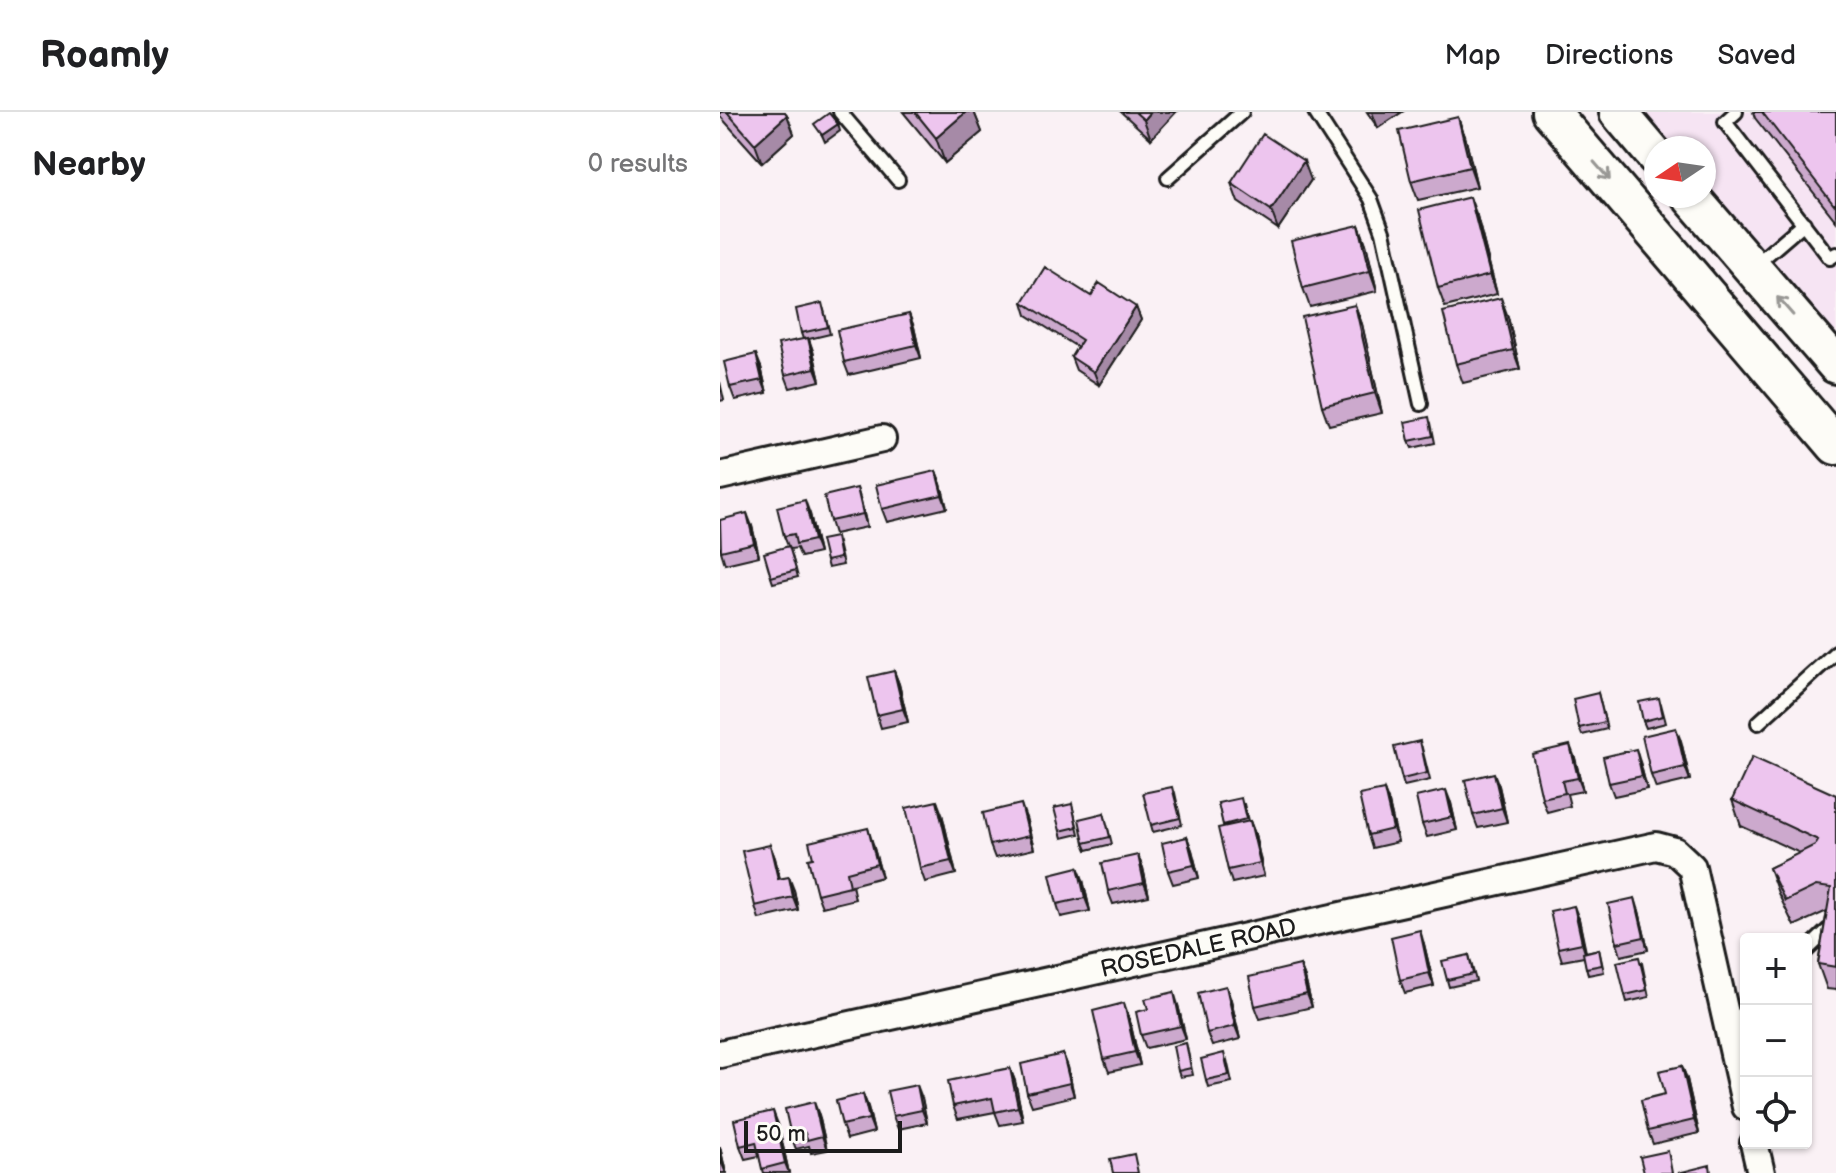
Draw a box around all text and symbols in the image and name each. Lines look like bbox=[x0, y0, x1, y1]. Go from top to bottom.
text: Roamly bbox=[40, 33, 169, 78]
text: Map bbox=[1444, 39, 1501, 72]
text: Directions bbox=[1545, 39, 1673, 72]
text: Saved bbox=[1717, 39, 1796, 72]
north arrow bbox=[1644, 136, 1716, 208]
text: Nearby bbox=[32, 144, 146, 185]
text: 0 results bbox=[588, 149, 688, 180]
one-way arrow bbox=[1593, 161, 1611, 181]
one-way arrow bbox=[1776, 297, 1794, 317]
street label: ROSEDALE ROAD bbox=[1098, 912, 1299, 984]
map controls bbox=[1740, 933, 1812, 1149]
button: + bbox=[1740, 933, 1812, 1005]
button: − bbox=[1740, 1005, 1812, 1077]
button: locate bbox=[1740, 1077, 1812, 1149]
scale bar bbox=[744, 1117, 902, 1153]
text: 50 m bbox=[756, 1121, 806, 1148]

